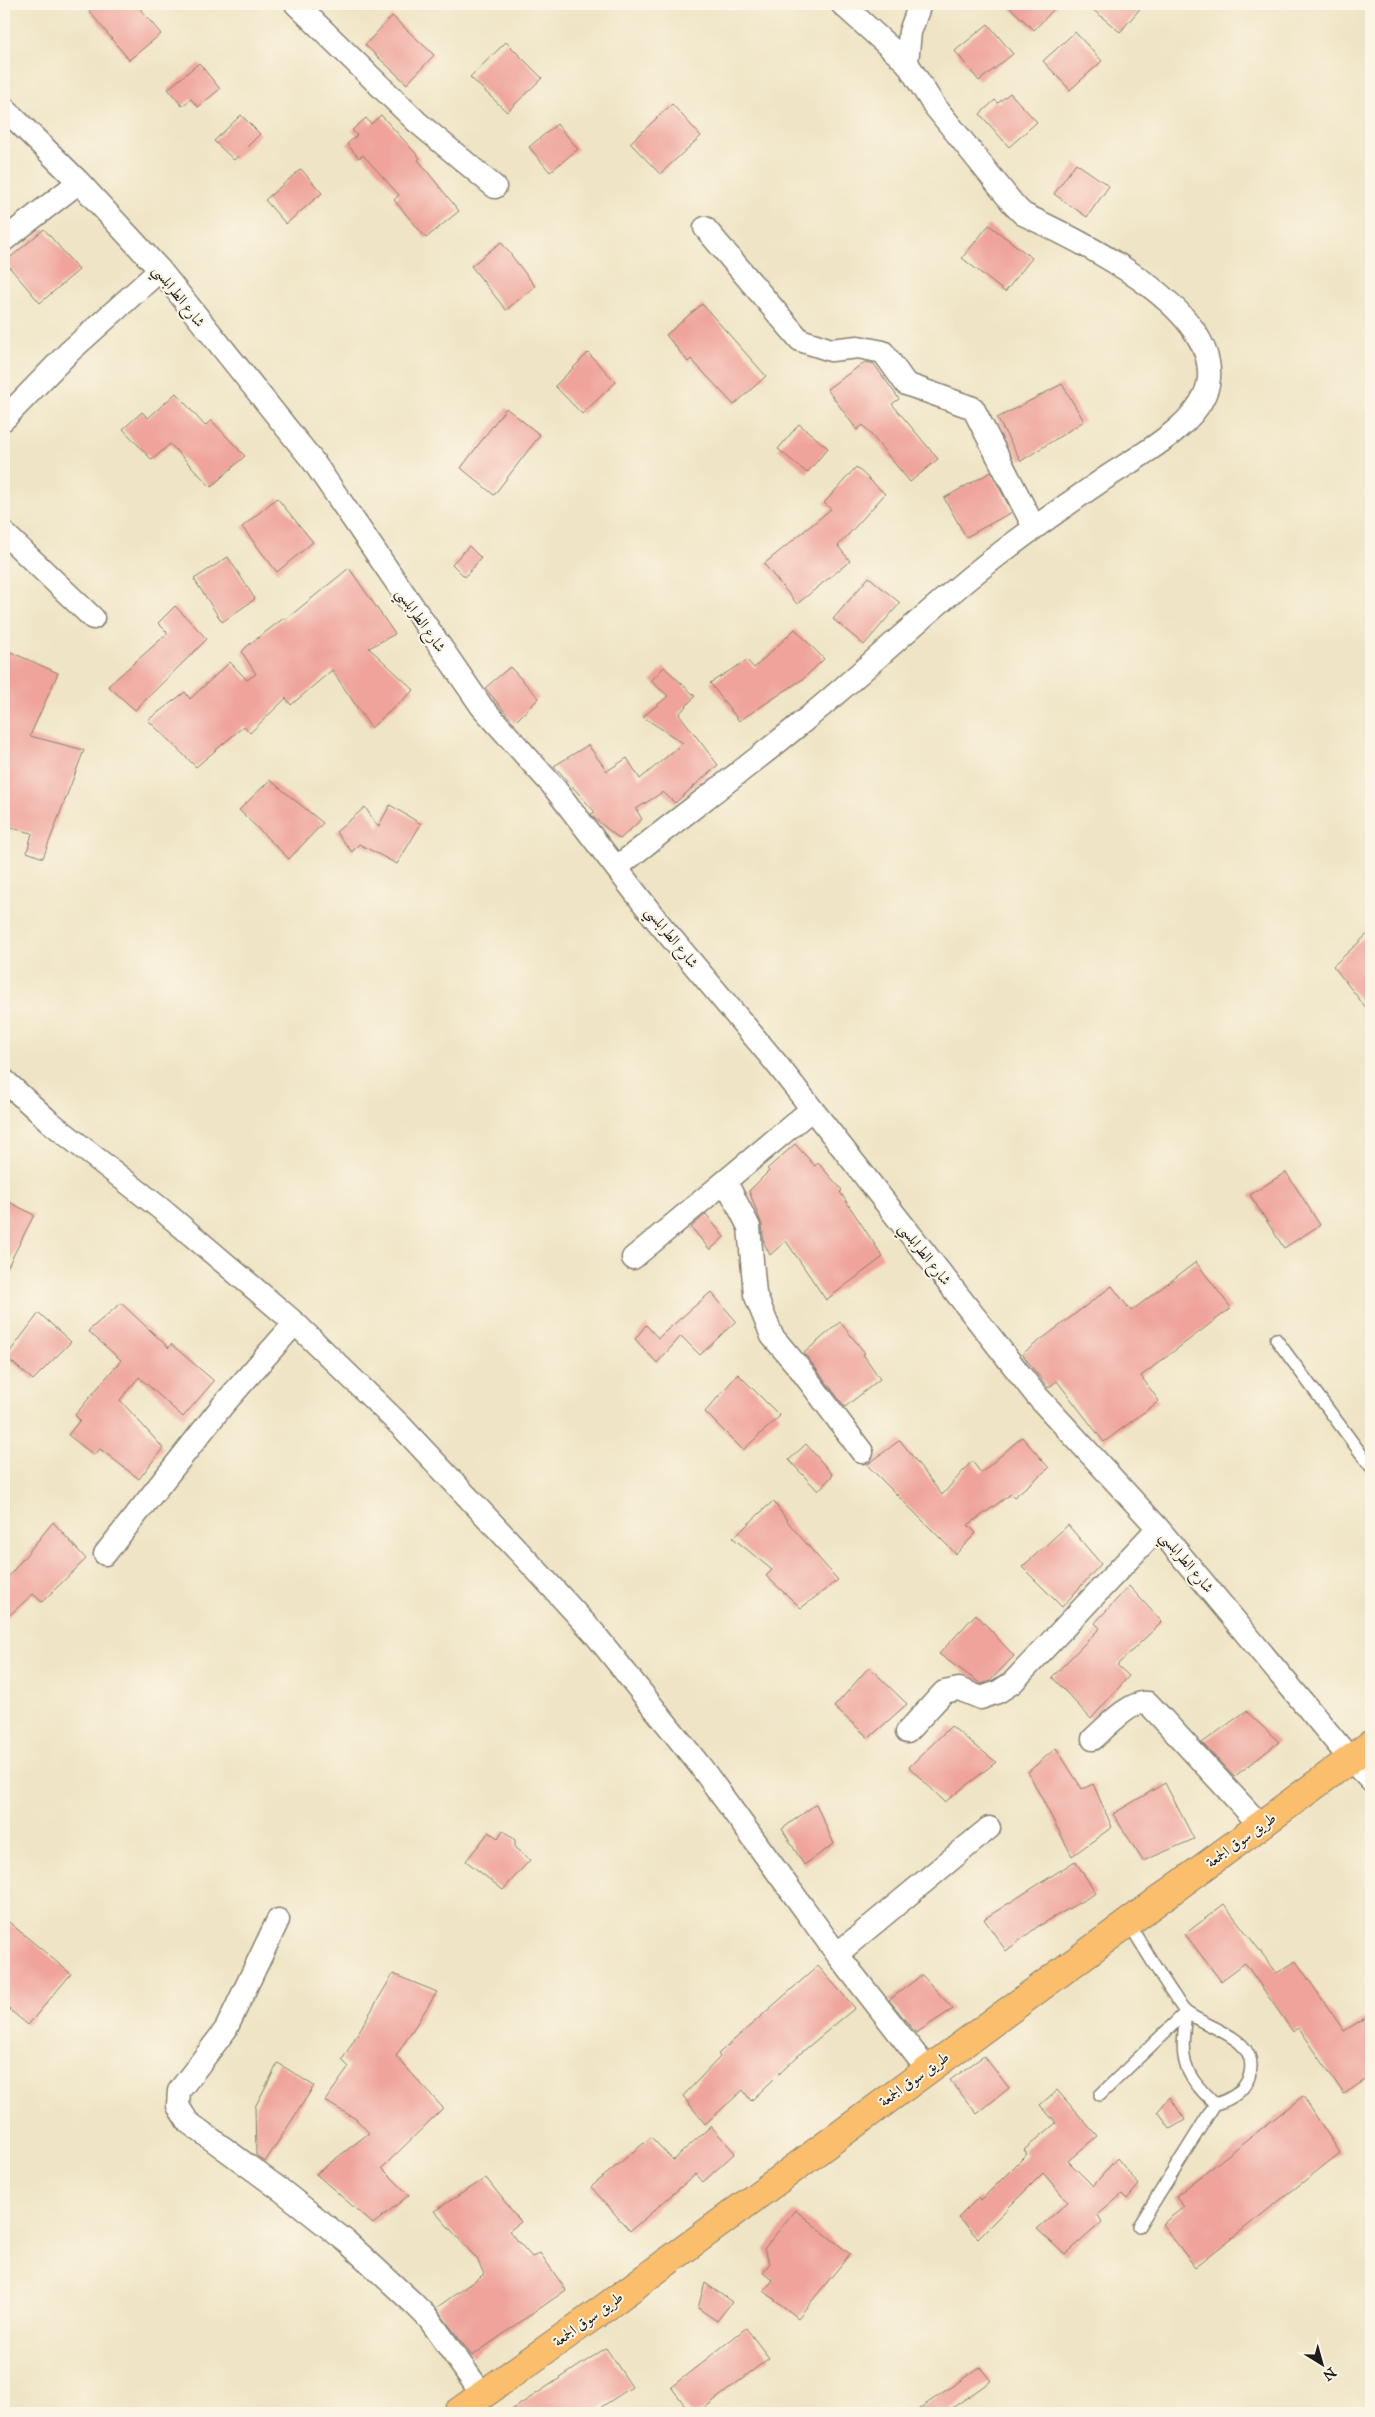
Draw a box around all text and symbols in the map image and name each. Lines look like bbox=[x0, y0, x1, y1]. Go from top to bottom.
street label: شارع الطرابلسي bbox=[145, 261, 209, 334]
street label: شارع الطرابلسي bbox=[388, 584, 450, 658]
street label: شارع الطرابلسي bbox=[638, 902, 702, 975]
street label: شارع الطرابلسي bbox=[891, 1219, 955, 1292]
street label: شارع الطرابلسي bbox=[1152, 1528, 1218, 1599]
street label: طريق سوق الجمعة bbox=[1203, 1809, 1280, 1872]
street label: طريق سوق الجمعة bbox=[876, 2048, 953, 2111]
street label: طريق سوق الجمعة bbox=[550, 2288, 627, 2351]
north arrow bbox=[1298, 2340, 1348, 2390]
text: N bbox=[1320, 2364, 1339, 2384]

